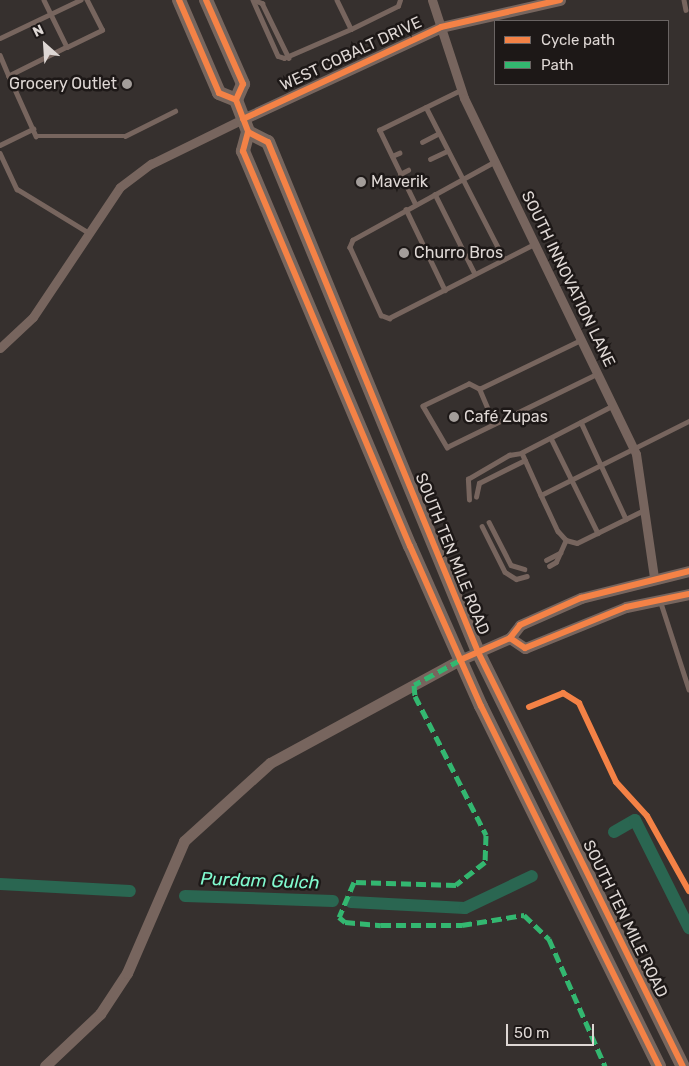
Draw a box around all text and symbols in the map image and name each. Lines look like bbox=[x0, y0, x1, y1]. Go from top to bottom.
street label: WEST COBALT DRIVE bbox=[277, 13, 425, 95]
north arrow bbox=[20, 20, 70, 70]
legend bbox=[494, 20, 669, 85]
text: N bbox=[30, 21, 46, 41]
text: Cycle path bbox=[541, 31, 615, 49]
text: Path bbox=[541, 56, 574, 74]
place label: Grocery Outlet bbox=[9, 74, 117, 94]
marker: Grocery Outlet bbox=[121, 78, 133, 90]
place label: Maverik bbox=[371, 172, 428, 192]
marker: Maverik bbox=[355, 176, 367, 188]
street label: SOUTH INNOVATION LANE bbox=[517, 188, 619, 370]
place label: Churro Bros bbox=[414, 243, 503, 263]
marker: Churro Bros bbox=[398, 247, 410, 259]
place label: Café Zupas bbox=[464, 407, 548, 427]
marker: Café Zupas bbox=[448, 411, 460, 423]
street label: SOUTH TEN MILE ROAD bbox=[411, 470, 493, 638]
street label: SOUTH TEN MILE ROAD bbox=[578, 837, 672, 1001]
water label: Purdam Gulch bbox=[200, 868, 320, 894]
scale bar bbox=[509, 1014, 596, 1046]
text: 50 m bbox=[514, 1024, 549, 1042]

